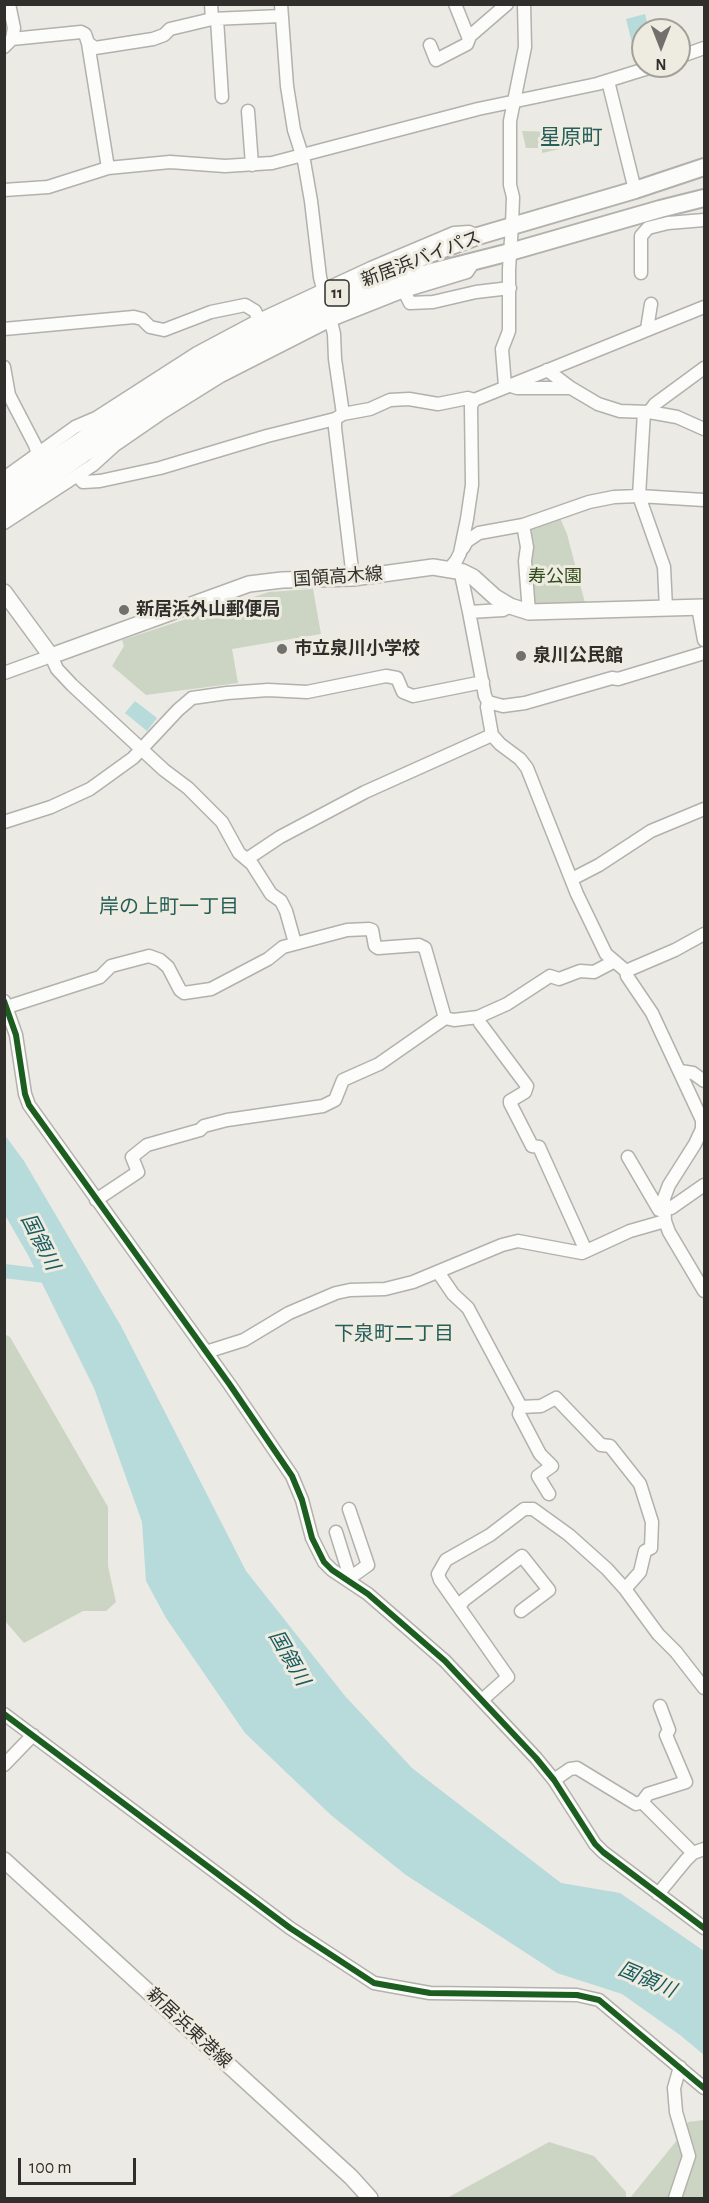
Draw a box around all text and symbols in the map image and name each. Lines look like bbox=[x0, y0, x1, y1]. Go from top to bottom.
north arrow bbox=[631, 18, 691, 78]
text: N bbox=[655, 56, 667, 72]
district label: 星原町 bbox=[540, 125, 602, 151]
street label: 新居浜バイパス bbox=[358, 226, 484, 292]
road number: 11 bbox=[325, 280, 349, 306]
street label: 国領高木線 bbox=[292, 563, 384, 591]
park label: 寿公園 bbox=[528, 566, 582, 588]
place label: 新居浜外山郵便局 bbox=[136, 599, 280, 621]
marker: 新居浜外山郵便局 bbox=[117, 603, 131, 617]
place label: 市立泉川小学校 bbox=[294, 638, 420, 660]
marker: 市立泉川小学校 bbox=[275, 642, 289, 656]
place label: 泉川公民館 bbox=[533, 645, 623, 667]
marker: 泉川公民館 bbox=[514, 649, 528, 663]
district label: 岸の上町一丁目 bbox=[99, 895, 239, 919]
water label: 国領川 bbox=[16, 1210, 64, 1274]
district label: 下泉町二丁目 bbox=[334, 1322, 454, 1346]
water label: 国領川 bbox=[264, 1626, 314, 1690]
water label: 国領川 bbox=[615, 1957, 679, 2003]
street label: 新居浜東港線 bbox=[142, 1983, 236, 2073]
scale bar bbox=[21, 2146, 140, 2184]
text: 100 m bbox=[29, 2159, 72, 2177]

